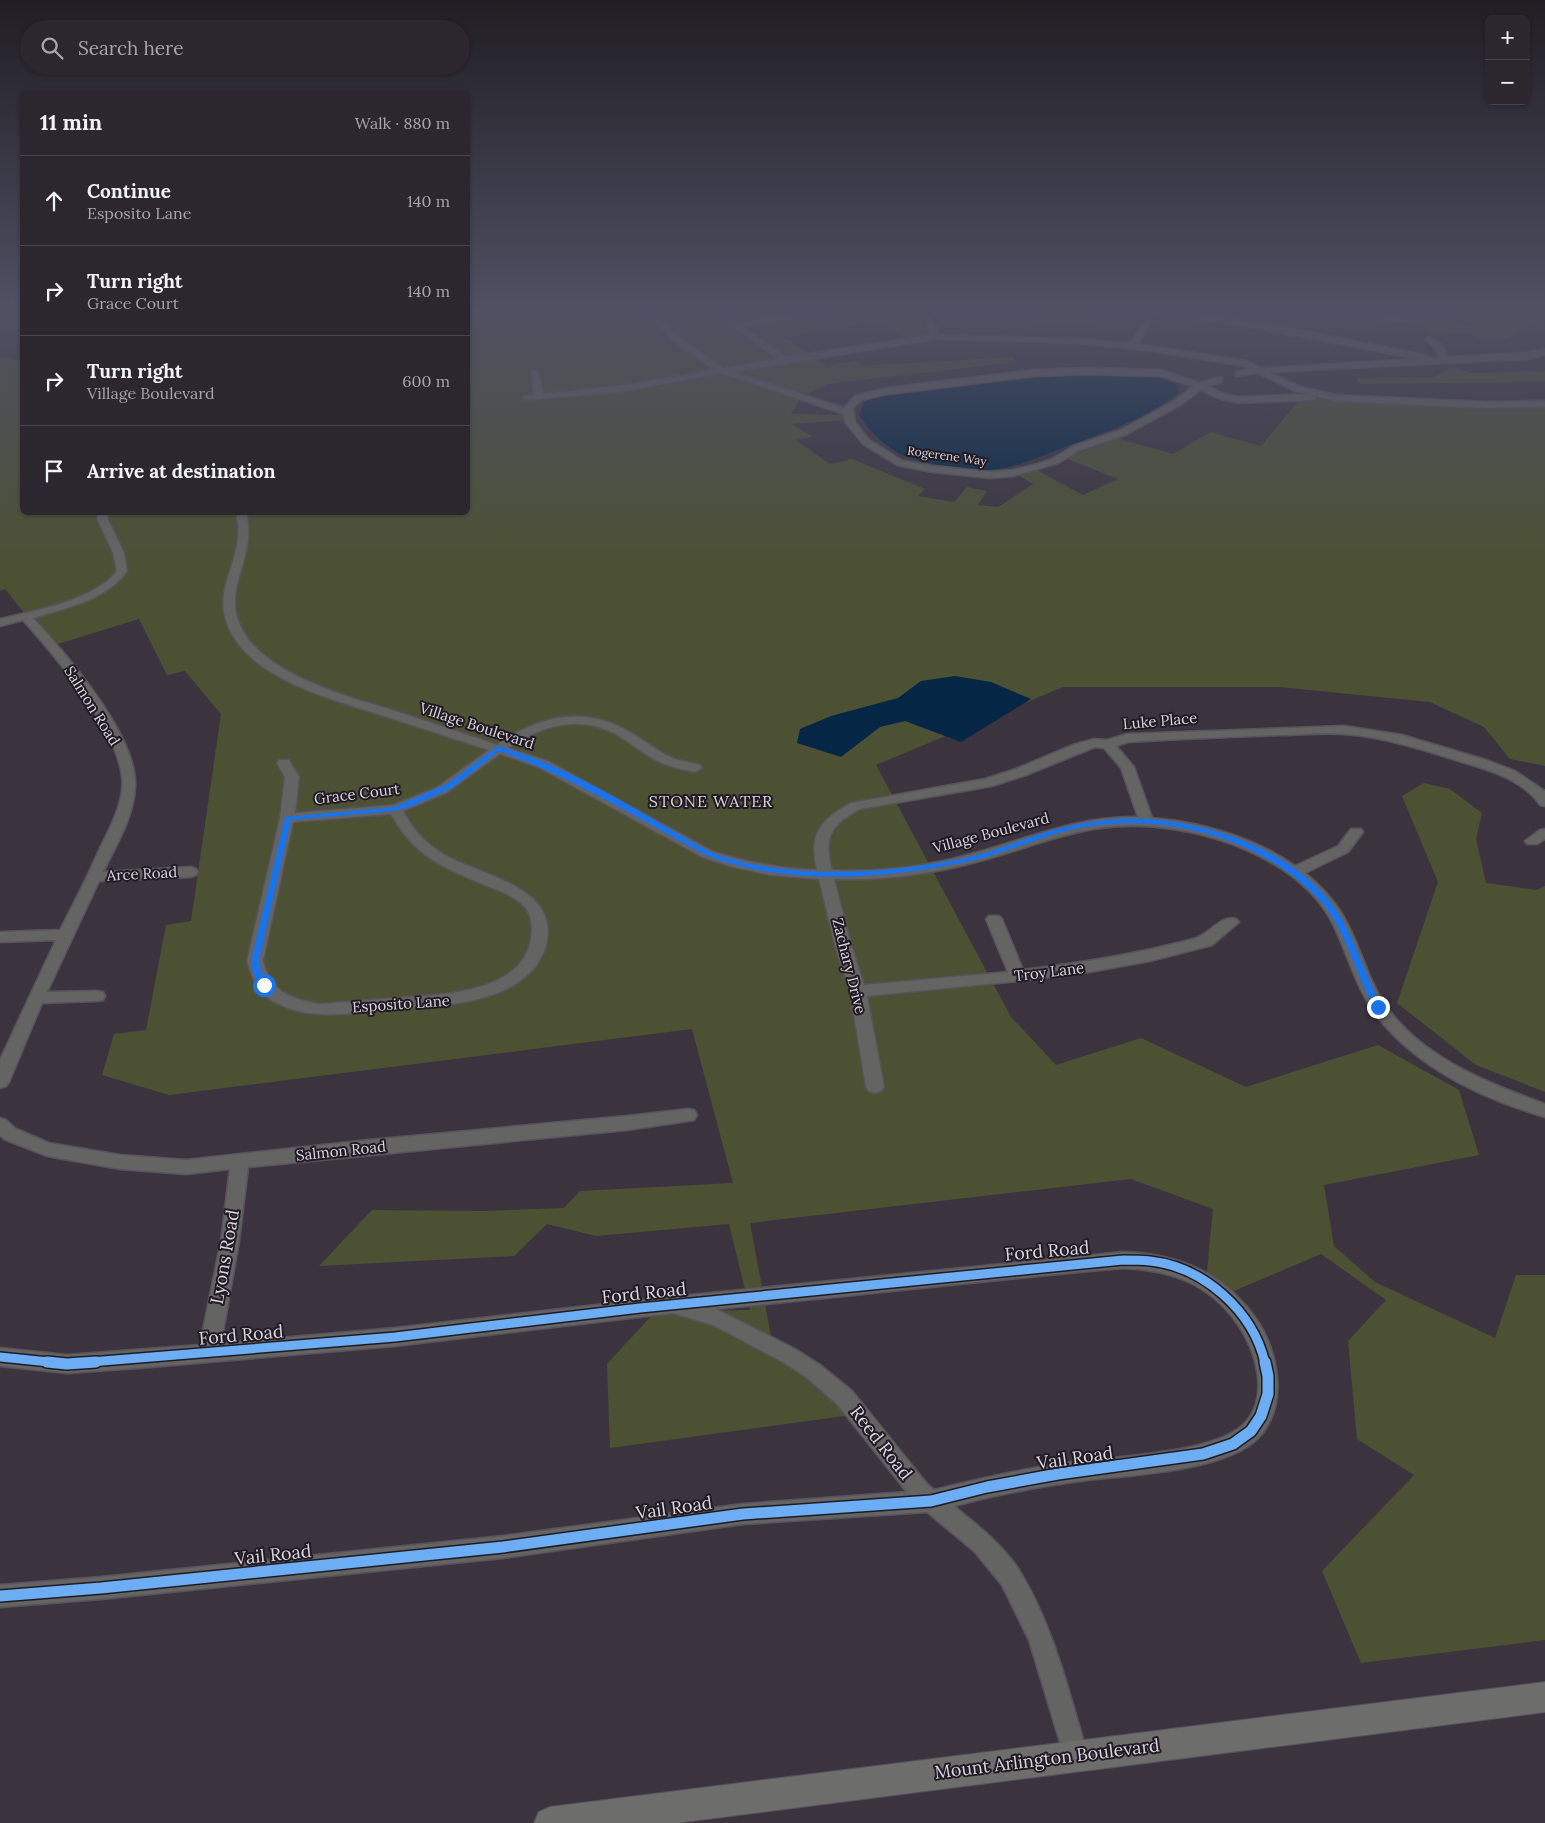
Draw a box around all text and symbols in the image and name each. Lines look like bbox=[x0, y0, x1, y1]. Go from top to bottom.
map controls bbox=[1485, 15, 1530, 105]
button: + bbox=[1485, 15, 1530, 60]
search box bbox=[20, 20, 470, 75]
icon: search bbox=[38, 34, 66, 62]
text: Search here bbox=[78, 36, 184, 60]
button: − bbox=[1485, 60, 1530, 105]
text: 11 min bbox=[40, 109, 102, 136]
text: Walk · 880 m bbox=[355, 113, 450, 133]
text: Continue bbox=[87, 179, 171, 203]
icon: ahead bbox=[40, 187, 68, 215]
text: 140 m bbox=[407, 191, 450, 211]
text: Esposito Lane bbox=[87, 203, 191, 223]
text: Turn right bbox=[87, 269, 183, 293]
icon: right bbox=[40, 277, 68, 305]
text: 140 m bbox=[407, 281, 450, 301]
text: Grace Court bbox=[87, 293, 179, 313]
text: Turn right bbox=[87, 359, 183, 383]
icon: right bbox=[40, 367, 68, 395]
text: 600 m bbox=[402, 371, 450, 391]
text: Village Boulevard bbox=[87, 383, 215, 403]
street label: Rogerene Way bbox=[906, 443, 988, 469]
icon: arrive bbox=[40, 457, 68, 485]
text: Arrive at destination bbox=[87, 459, 276, 483]
street label: Salmon Road bbox=[60, 662, 124, 749]
street label: Village Boulevard bbox=[416, 698, 537, 753]
street label: Luke Place bbox=[1122, 708, 1198, 733]
street label: Grace Court bbox=[313, 779, 401, 808]
district label: STONE WATER bbox=[649, 791, 773, 811]
street label: Village Boulevard bbox=[930, 808, 1051, 857]
street label: Arce Road bbox=[105, 862, 178, 885]
street label: Zachary Drive bbox=[828, 916, 871, 1016]
street label: Troy Lane bbox=[1013, 958, 1085, 985]
route start bbox=[253, 974, 276, 997]
street label: Esposito Lane bbox=[351, 991, 450, 1016]
route end bbox=[1367, 996, 1390, 1019]
street label: Salmon Road bbox=[295, 1136, 387, 1165]
street label: Lyons Road bbox=[205, 1208, 244, 1306]
street label: Ford Road bbox=[1004, 1235, 1091, 1266]
street label: Ford Road bbox=[600, 1277, 688, 1308]
street label: Ford Road bbox=[198, 1319, 285, 1350]
street label: Reed Road bbox=[845, 1401, 918, 1485]
street label: Vail Road bbox=[1034, 1441, 1115, 1474]
street label: Vail Road bbox=[633, 1491, 714, 1524]
street label: Vail Road bbox=[232, 1539, 313, 1570]
street label: Mount Arlington Boulevard bbox=[933, 1733, 1161, 1784]

